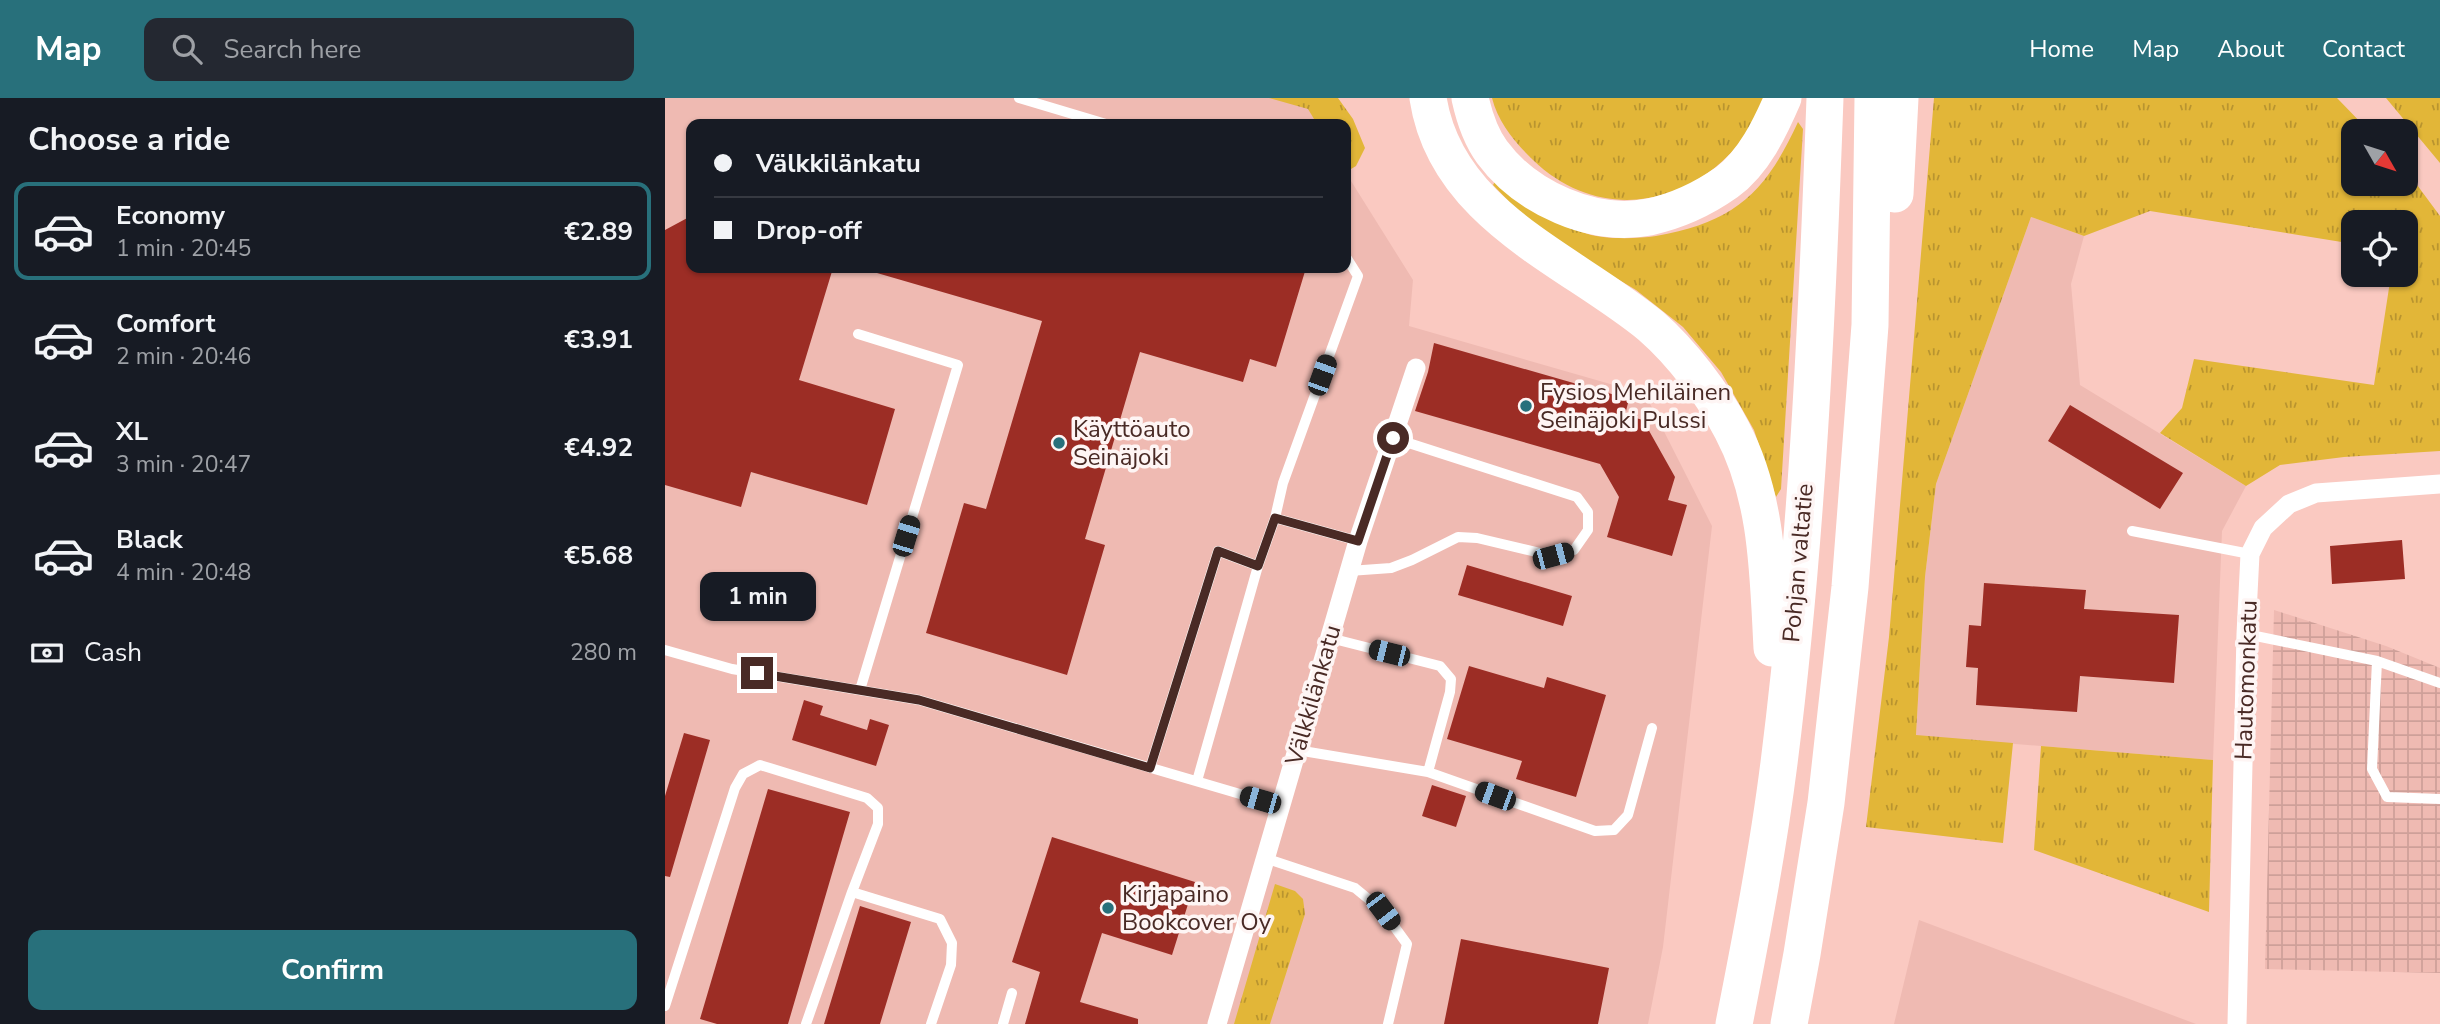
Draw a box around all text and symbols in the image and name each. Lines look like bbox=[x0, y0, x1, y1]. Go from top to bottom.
search box bbox=[144, 18, 634, 81]
text: Map bbox=[35, 27, 102, 72]
icon: search bbox=[168, 30, 206, 68]
text: Search here bbox=[224, 32, 361, 67]
text: Home bbox=[2029, 33, 2094, 65]
text: Map bbox=[2132, 33, 2179, 65]
text: About bbox=[2217, 33, 2284, 65]
text: Contact bbox=[2322, 33, 2405, 65]
text: Choose a ride bbox=[28, 118, 230, 161]
north arrow bbox=[2341, 119, 2419, 196]
map controls bbox=[2341, 119, 2418, 287]
text: Välkkilänkatu bbox=[756, 146, 921, 181]
text: Economy bbox=[116, 198, 225, 233]
icon: car bbox=[32, 200, 95, 263]
button: locate bbox=[2341, 210, 2418, 287]
text: Drop-off bbox=[756, 213, 862, 248]
text: €2.89 bbox=[564, 214, 633, 249]
text: 1 min · 20:45 bbox=[116, 233, 251, 264]
text: Comfort bbox=[116, 306, 216, 341]
icon: car bbox=[32, 308, 95, 371]
text: €3.91 bbox=[564, 322, 633, 357]
text: 2 min · 20:46 bbox=[116, 341, 251, 372]
car bbox=[1305, 352, 1340, 398]
place label: Fysios Mehiläinen Seinäjoki Pulssi bbox=[1540, 376, 1731, 436]
marker: Fysios Mehiläinen Seinäjoki Pulssi bbox=[1518, 398, 1534, 414]
place label: Käyttöauto Seinäjoki bbox=[1073, 413, 1191, 473]
text: XL bbox=[116, 414, 148, 449]
icon: car bbox=[32, 416, 95, 479]
route start bbox=[1377, 422, 1409, 454]
text: €4.92 bbox=[564, 430, 633, 465]
marker: Käyttöauto Seinäjoki bbox=[1051, 435, 1067, 451]
text: 3 min · 20:47 bbox=[116, 449, 251, 480]
street label: Pohjan valtatie bbox=[1775, 482, 1821, 644]
car bbox=[890, 513, 923, 559]
text: Black bbox=[116, 522, 183, 557]
icon: car bbox=[32, 524, 95, 587]
text: €5.68 bbox=[564, 538, 633, 573]
car bbox=[1530, 540, 1577, 572]
text: 4 min · 20:48 bbox=[116, 557, 251, 588]
callout: 1 min bbox=[699, 572, 815, 620]
text: 1 min bbox=[728, 581, 788, 612]
street label: Hautomonkatu bbox=[2227, 599, 2265, 761]
street label: Välkkilänkatu bbox=[1277, 621, 1348, 770]
icon: cash bbox=[28, 634, 66, 672]
text: Cash bbox=[84, 635, 142, 670]
text: 280 m bbox=[570, 637, 637, 668]
car bbox=[1367, 638, 1412, 668]
route end bbox=[741, 657, 773, 689]
car bbox=[1472, 779, 1519, 813]
car bbox=[1237, 784, 1284, 816]
place label: Kirjapaino Bookcover Oy bbox=[1122, 878, 1272, 938]
car bbox=[1362, 888, 1405, 934]
marker: Kirjapaino Bookcover Oy bbox=[1100, 900, 1116, 916]
button: Confirm bbox=[28, 930, 637, 1010]

